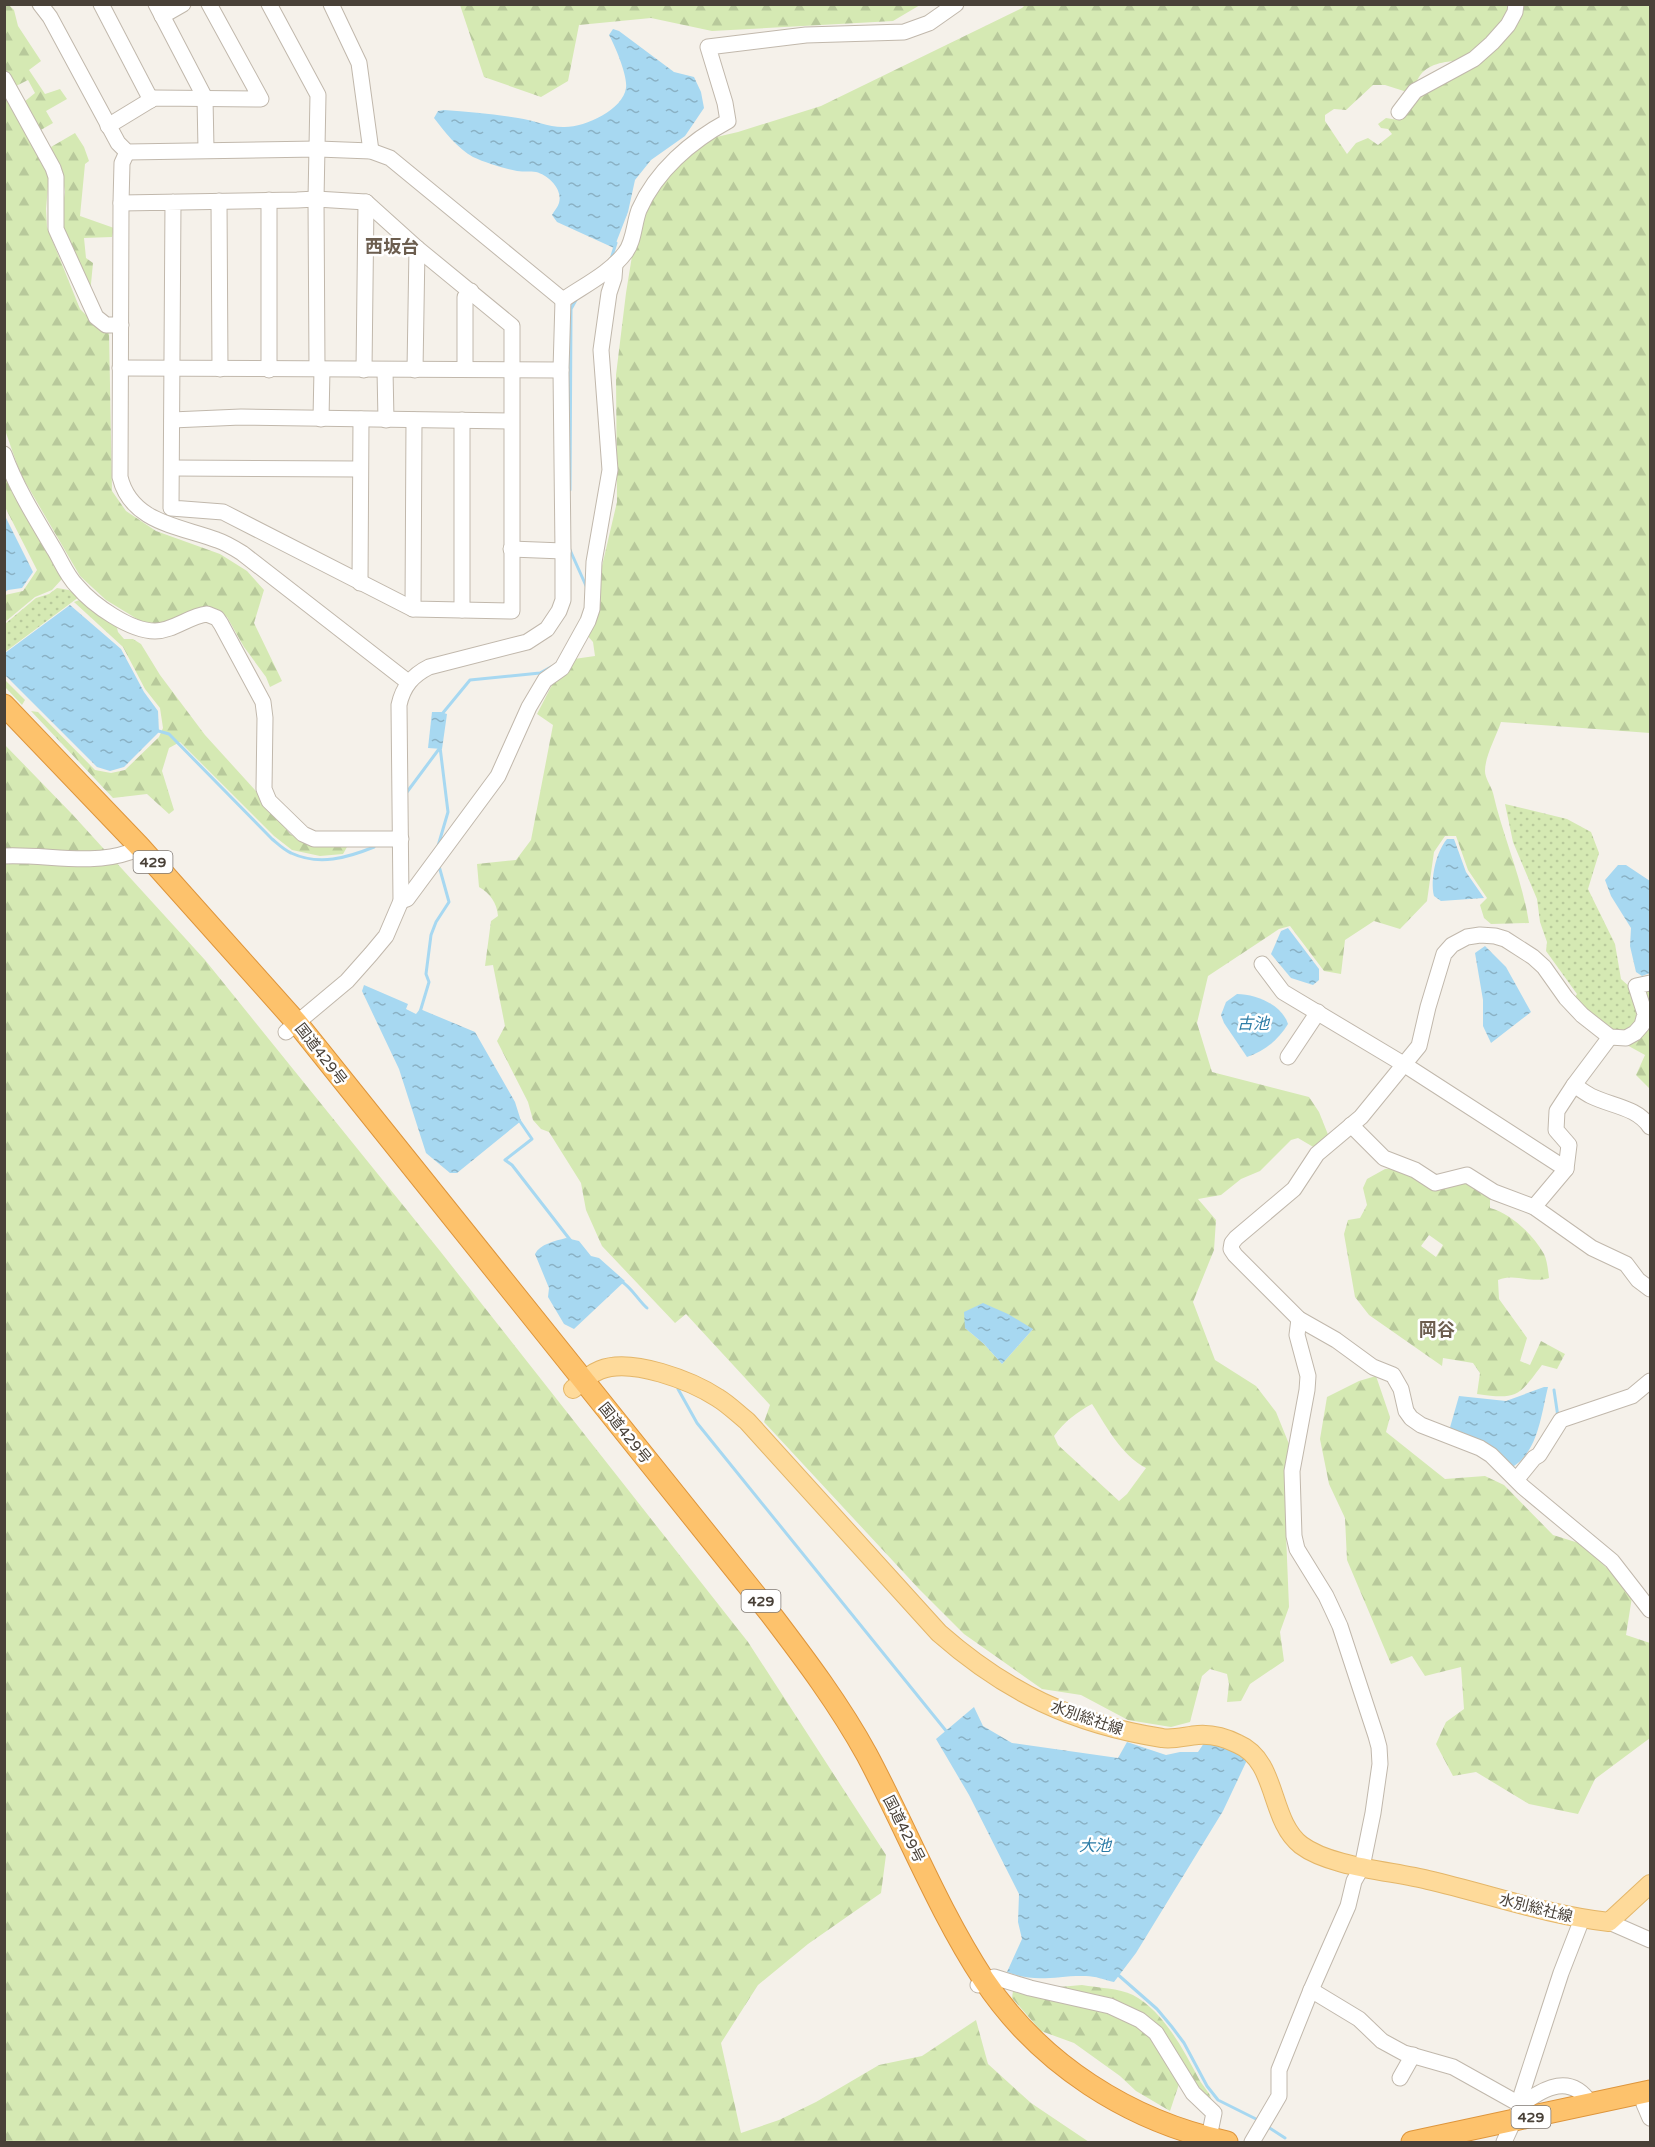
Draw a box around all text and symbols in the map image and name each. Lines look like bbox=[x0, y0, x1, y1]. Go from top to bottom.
district label: 西坂台 bbox=[365, 236, 419, 258]
road number: 429 bbox=[134, 851, 172, 873]
water label: 古池 bbox=[1237, 1014, 1271, 1034]
street label: 国道429号 bbox=[291, 1020, 351, 1088]
district label: 岡谷 bbox=[1419, 1319, 1455, 1341]
street label: 国道429号 bbox=[595, 1399, 655, 1467]
road number: 429 bbox=[742, 1590, 780, 1612]
street label: 水別総社線 bbox=[1049, 1697, 1125, 1739]
street label: 国道429号 bbox=[879, 1792, 929, 1866]
water label: 大池 bbox=[1079, 1836, 1113, 1856]
street label: 水別総社線 bbox=[1497, 1890, 1575, 1926]
road number: 429 bbox=[1512, 2106, 1550, 2128]

